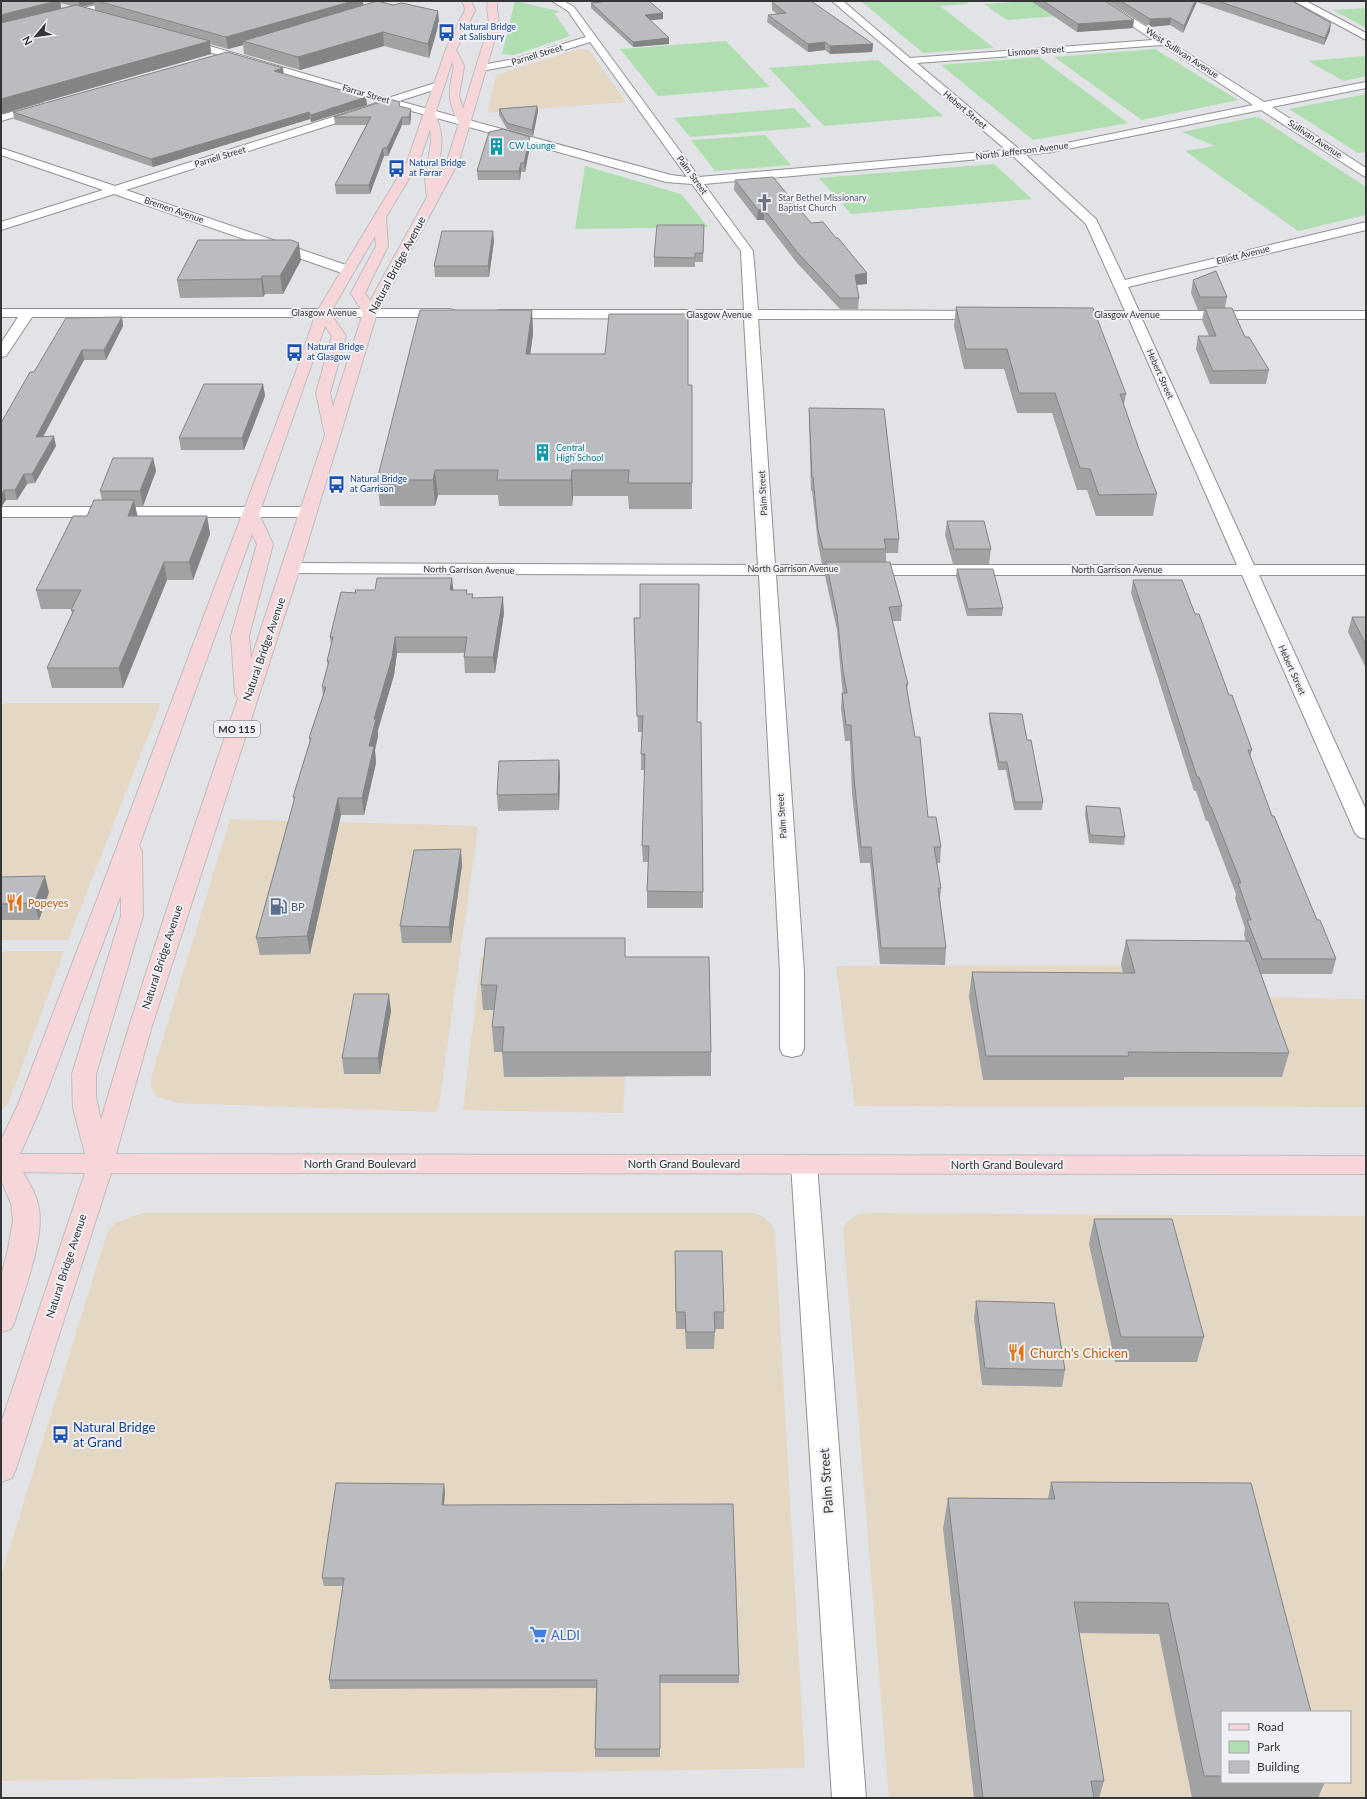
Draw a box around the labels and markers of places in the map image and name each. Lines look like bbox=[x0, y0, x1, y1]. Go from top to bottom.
place label: Natural Bridge at Salisbury bbox=[459, 21, 516, 42]
bus stop icon: Natural Bridge at Salisbury bbox=[436, 22, 456, 42]
building icon: CW Lounge bbox=[486, 136, 506, 156]
place label: CW Lounge bbox=[509, 140, 556, 151]
place label: Natural Bridge at Farrar bbox=[409, 157, 466, 178]
bus stop icon: Natural Bridge at Farrar bbox=[386, 158, 406, 178]
place label: Star Bethel Missionary Baptist Church bbox=[778, 192, 867, 213]
church icon: Star Bethel Missionary Baptist Church bbox=[755, 193, 775, 213]
place label: Natural Bridge at Glasgow bbox=[307, 341, 364, 362]
bus stop icon: Natural Bridge at Glasgow bbox=[284, 342, 304, 362]
place label: Central High School bbox=[556, 442, 603, 463]
building icon: Central High School bbox=[533, 443, 553, 463]
place label: Natural Bridge at Garrison bbox=[350, 473, 407, 494]
bus stop icon: Natural Bridge at Garrison bbox=[327, 474, 347, 494]
restaurant icon: Popeyes bbox=[5, 893, 25, 913]
place label: Popeyes bbox=[28, 896, 69, 909]
fuel station icon: BP bbox=[268, 897, 288, 917]
place label: BP bbox=[291, 900, 305, 913]
restaurant icon: Church's Chicken bbox=[1007, 1343, 1027, 1363]
place label: Church's Chicken bbox=[1030, 1345, 1128, 1361]
place label: Natural Bridge at Grand bbox=[73, 1419, 156, 1450]
bus stop icon: Natural Bridge at Grand bbox=[50, 1424, 70, 1444]
supermarket icon: ALDI bbox=[528, 1625, 548, 1645]
place label: ALDI bbox=[551, 1627, 580, 1643]

